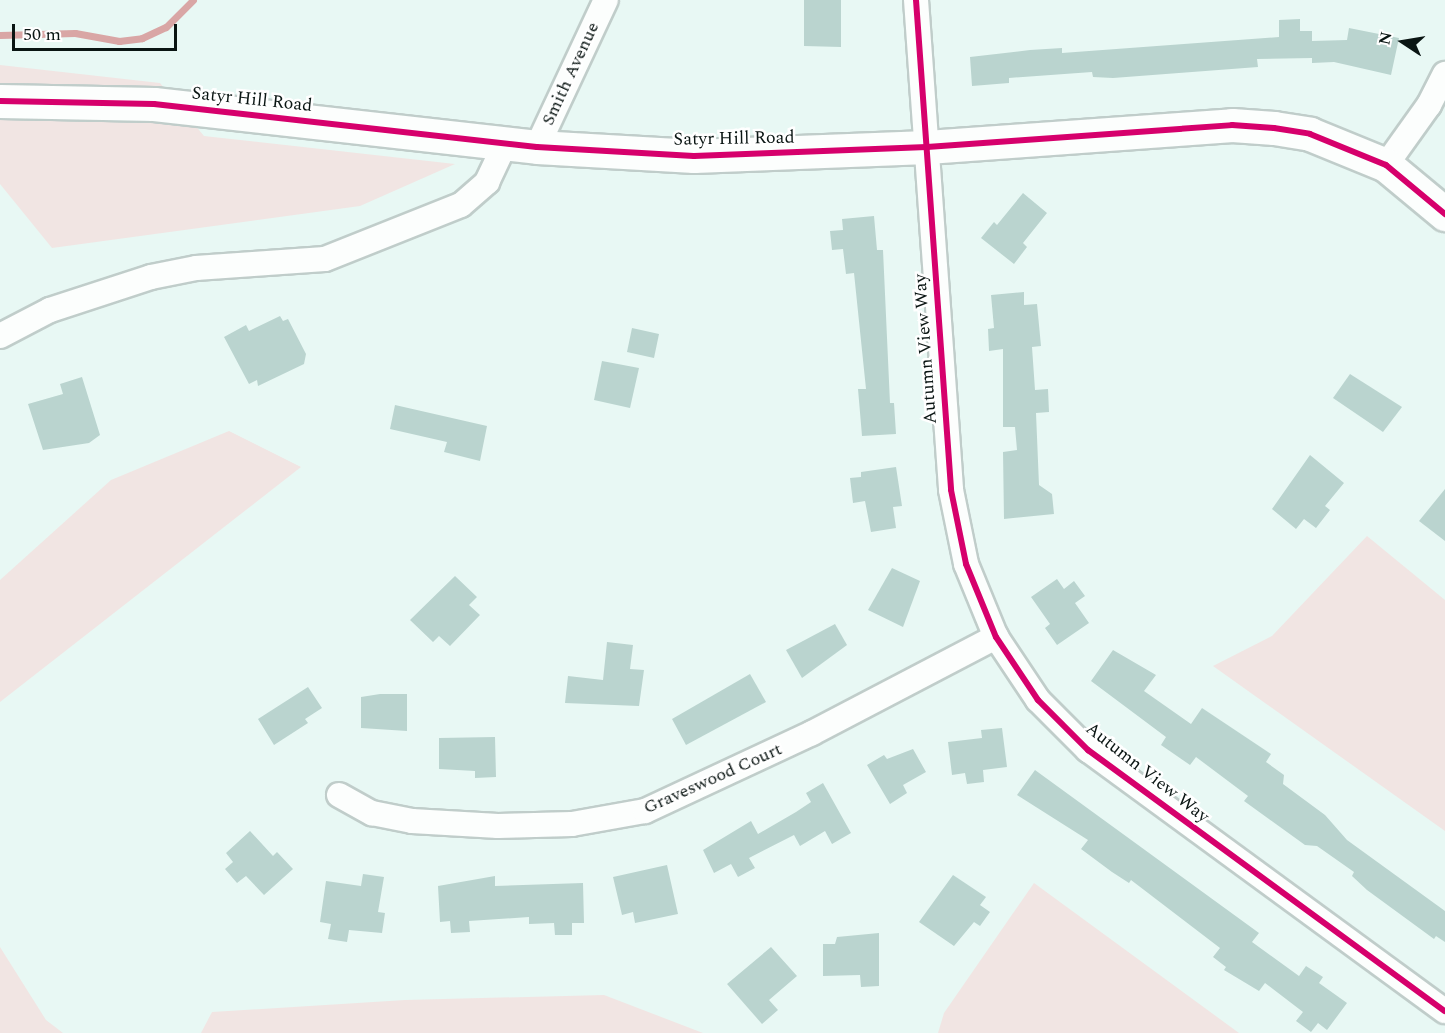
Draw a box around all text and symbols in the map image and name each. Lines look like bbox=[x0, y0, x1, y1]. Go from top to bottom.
scale bar bbox=[15, 12, 180, 50]
north arrow bbox=[1373, 12, 1433, 72]
street label: Smith Avenue bbox=[538, 19, 604, 129]
text: 50 m bbox=[23, 21, 61, 48]
text: N bbox=[1372, 29, 1398, 47]
street label: Satyr Hill Road bbox=[191, 83, 313, 117]
street label: Satyr Hill Road bbox=[673, 127, 795, 151]
street label: Autumn View Way bbox=[910, 273, 942, 425]
street label: Autumn View Way bbox=[1081, 718, 1213, 828]
street label: Graveswood Court bbox=[640, 739, 786, 819]

